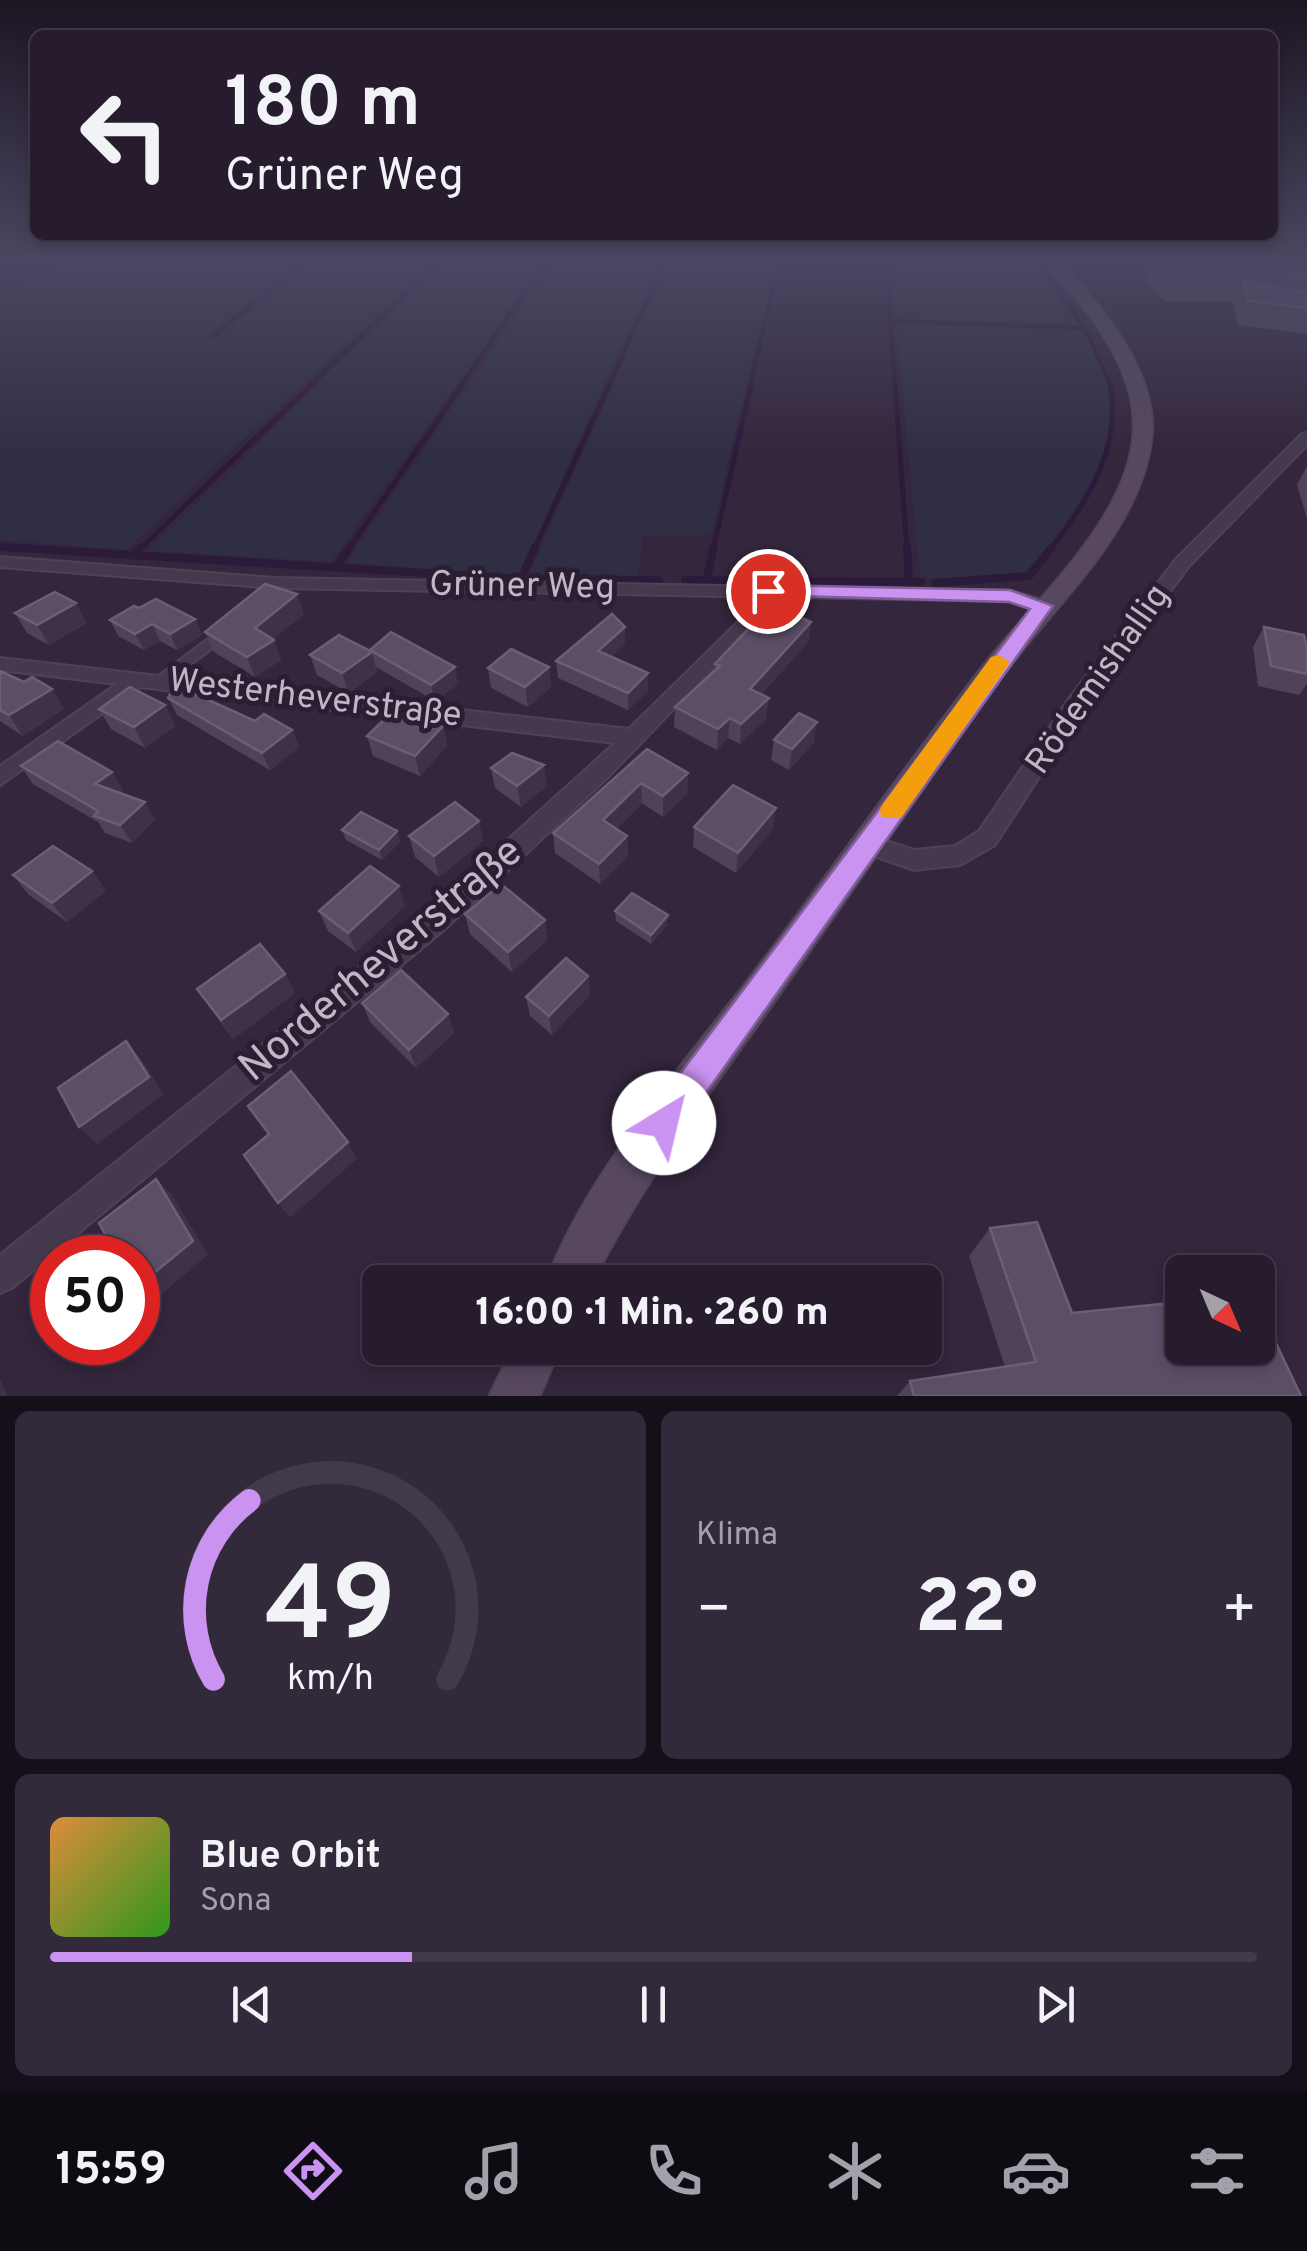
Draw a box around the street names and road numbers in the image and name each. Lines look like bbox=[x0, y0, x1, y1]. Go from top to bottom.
street label: Grüner Weg bbox=[429, 563, 615, 611]
street label: Rödemishallig bbox=[1017, 576, 1181, 784]
street label: Westerheverstraße bbox=[166, 659, 464, 739]
street label: Norderheverstraße bbox=[229, 827, 535, 1095]

